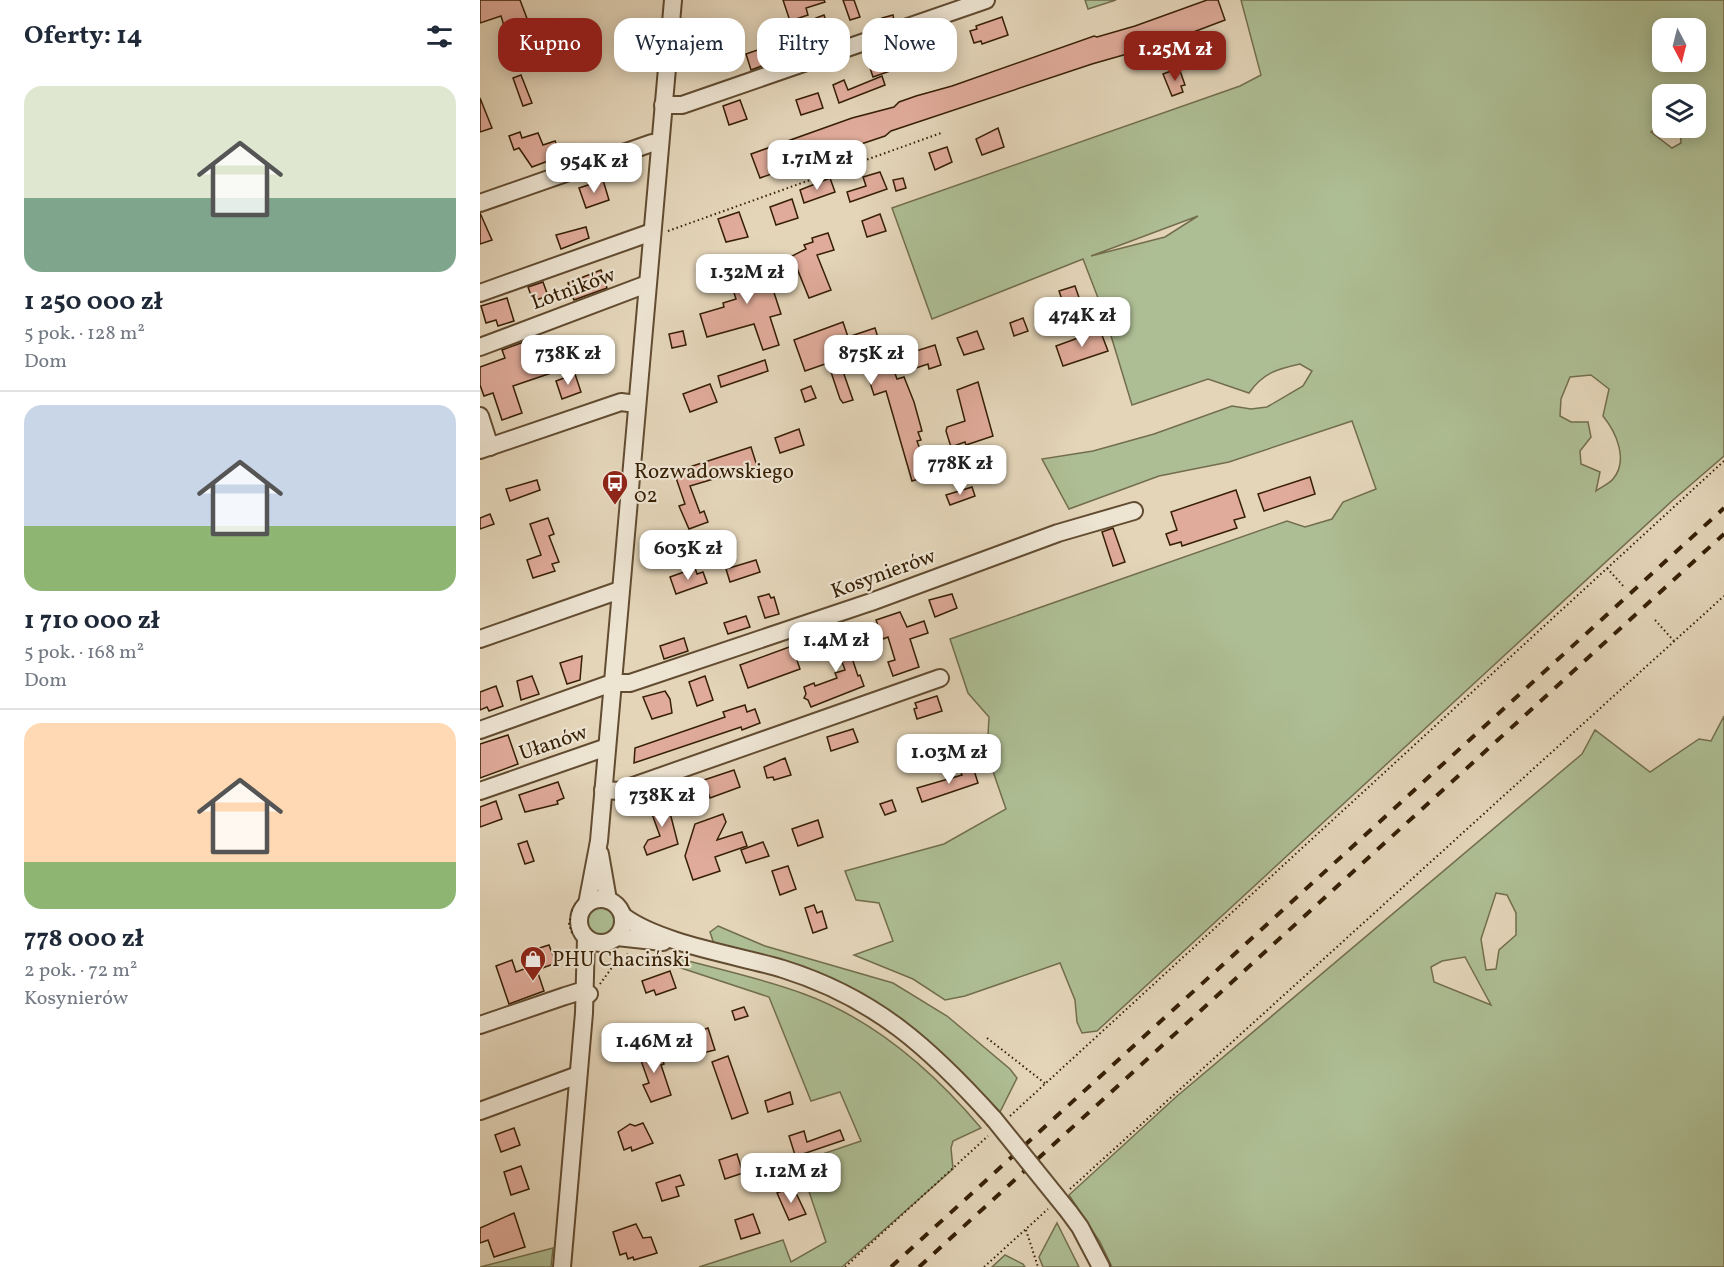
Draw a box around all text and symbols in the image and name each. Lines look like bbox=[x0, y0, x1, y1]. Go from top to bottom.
text: Oferty: 14 bbox=[24, 18, 142, 54]
chip: Kupno bbox=[498, 18, 602, 72]
chip: Wynajem bbox=[614, 18, 745, 72]
chip: Filtry bbox=[757, 18, 850, 72]
chip: Nowe bbox=[862, 18, 957, 72]
north arrow bbox=[1652, 18, 1706, 72]
map controls bbox=[1652, 18, 1706, 138]
icon: filters bbox=[423, 20, 456, 53]
pin: 1.25M zł bbox=[1113, 31, 1237, 82]
text: 1.25M zł bbox=[1138, 36, 1212, 64]
button: layers bbox=[1652, 84, 1706, 138]
icon: home bbox=[186, 125, 294, 233]
pin: 1.71M zł bbox=[755, 140, 879, 191]
pin: 954K zł bbox=[539, 143, 649, 194]
text: 1.71M zł bbox=[781, 145, 853, 173]
text: 954K zł bbox=[560, 148, 628, 176]
pin: 1.32M zł bbox=[685, 254, 809, 305]
text: 1.32M zł bbox=[710, 259, 784, 287]
street label: Lotników bbox=[527, 261, 620, 318]
text: 1 250 000 zł bbox=[24, 284, 163, 320]
pin: 474K zł bbox=[1027, 297, 1137, 348]
text: 474K zł bbox=[1048, 302, 1116, 330]
text: 5 pok. · 128 m² bbox=[24, 320, 145, 348]
pin: 738K zł bbox=[513, 335, 623, 386]
pin: 875K zł bbox=[816, 335, 926, 386]
text: 738K zł bbox=[535, 340, 601, 368]
text: 875K zł bbox=[838, 340, 904, 368]
text: Dom bbox=[24, 348, 67, 376]
icon: home bbox=[186, 444, 294, 552]
pin: 778K zł bbox=[905, 445, 1015, 496]
text: 778K zł bbox=[927, 450, 993, 478]
place label: Rozwadowskiego 02 bbox=[634, 458, 794, 511]
bus stop icon: Rozwadowskiego 02 bbox=[600, 468, 630, 506]
pin: 603K zł bbox=[633, 530, 743, 581]
text: 603K zł bbox=[654, 535, 722, 563]
street label: Kosynierów bbox=[827, 542, 940, 607]
text: 1 710 000 zł bbox=[24, 603, 160, 639]
pin: 1.4M zł bbox=[781, 622, 891, 673]
text: 1.4M zł bbox=[803, 627, 869, 655]
text: 5 pok. · 168 m² bbox=[24, 639, 144, 667]
text: Dom bbox=[24, 667, 67, 695]
street label: Ułanów bbox=[515, 718, 592, 769]
pin: 1.03M zł bbox=[887, 734, 1011, 785]
text: 1.03M zł bbox=[911, 739, 987, 767]
icon: home bbox=[186, 762, 294, 870]
pin: 738K zł bbox=[607, 777, 717, 828]
text: 738K zł bbox=[629, 782, 695, 810]
text: 778 000 zł bbox=[24, 921, 144, 957]
shop icon: PHU Chaciński bbox=[518, 944, 548, 982]
place label: PHU Chaciński bbox=[552, 946, 690, 975]
text: 2 pok. · 72 m² bbox=[24, 957, 137, 985]
text: Kosynierów bbox=[24, 985, 128, 1013]
pin: 1.46M zł bbox=[592, 1023, 716, 1074]
text: 1.46M zł bbox=[615, 1028, 693, 1056]
pin: 1.12M zł bbox=[729, 1153, 853, 1204]
text: 1.12M zł bbox=[755, 1158, 827, 1186]

